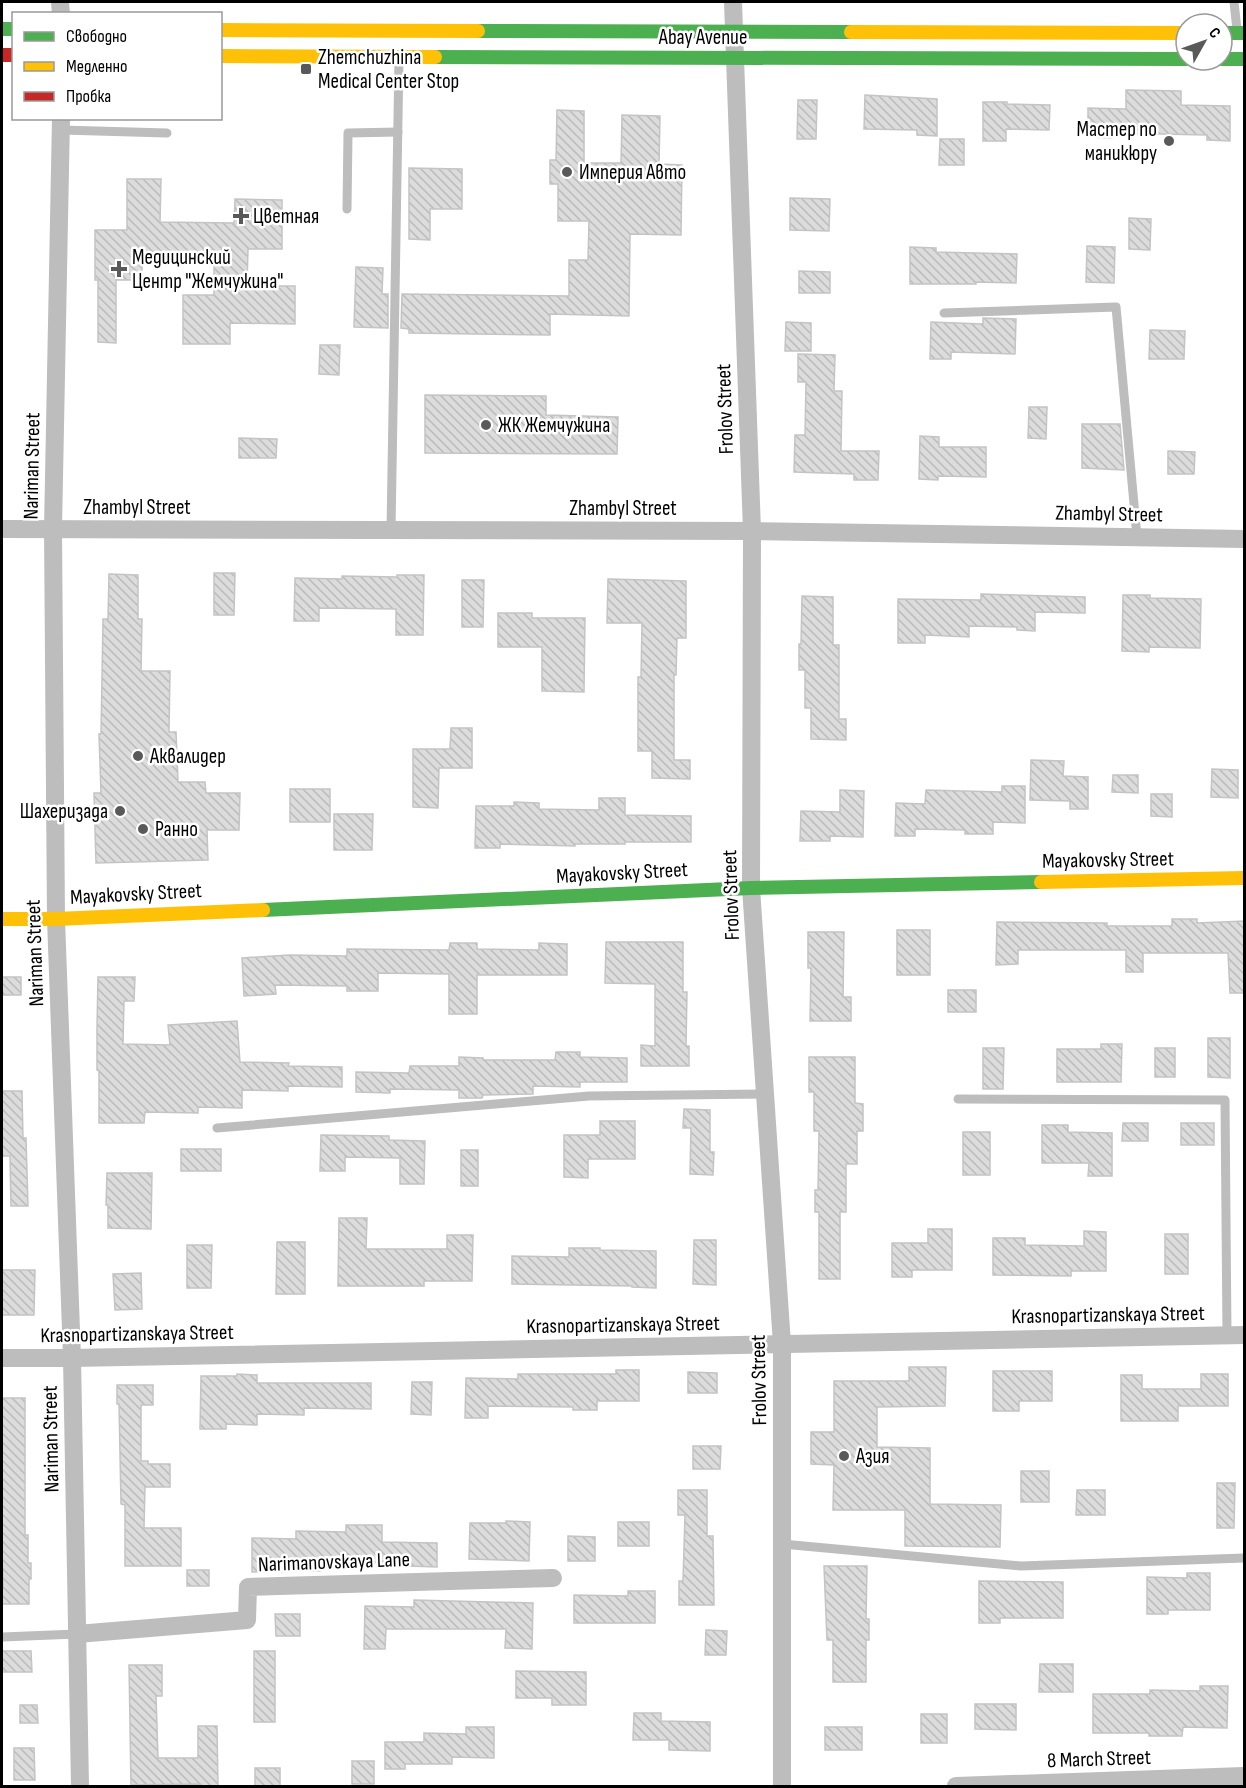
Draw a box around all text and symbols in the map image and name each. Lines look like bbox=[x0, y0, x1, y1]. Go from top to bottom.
legend bbox=[12, 12, 222, 120]
north arrow bbox=[1174, 12, 1234, 72]
text: С bbox=[1204, 24, 1224, 43]
street label: Abay Avenue bbox=[658, 25, 747, 50]
text: Свободно bbox=[66, 26, 127, 47]
place label: Zhemchuzhina Medical Center Stop bbox=[318, 45, 459, 94]
text: Медленно bbox=[66, 56, 128, 77]
marker: Zhemchuzhina Medical Center Stop bbox=[299, 62, 313, 76]
text: Пробка bbox=[66, 86, 111, 107]
place label: Мастер по маникюру bbox=[1077, 117, 1157, 166]
marker: Мастер по маникюру bbox=[1162, 134, 1176, 148]
place label: Империя Авто bbox=[579, 160, 686, 185]
marker: Империя Авто bbox=[560, 165, 574, 179]
place label: Цветная bbox=[253, 204, 319, 229]
marker: Цветная bbox=[234, 209, 248, 223]
place label: Медицинский Центр "Жемчужина" bbox=[132, 245, 283, 294]
marker: Медицинский Центр "Жемчужина" bbox=[110, 260, 128, 278]
street label: Frolov Street bbox=[711, 363, 739, 455]
street label: Nariman Street bbox=[19, 412, 45, 520]
place label: ЖК Жемчужина bbox=[498, 413, 610, 438]
marker: ЖК Жемчужина bbox=[479, 418, 493, 432]
street label: Zhambyl Street bbox=[83, 495, 191, 520]
street label: Zhambyl Street bbox=[569, 496, 677, 521]
street label: Zhambyl Street bbox=[1055, 501, 1163, 527]
place label: Аквалидер bbox=[149, 744, 226, 769]
marker: Аквалидер bbox=[131, 749, 145, 763]
place label: Шахеризада bbox=[20, 799, 108, 824]
marker: Шахеризада bbox=[113, 804, 127, 818]
place label: Ранно bbox=[155, 817, 198, 842]
marker: Ранно bbox=[136, 822, 150, 836]
street label: Mayakovsky Street bbox=[1042, 846, 1174, 874]
street label: Frolov Street bbox=[717, 849, 745, 941]
street label: Mayakovsky Street bbox=[555, 857, 689, 889]
street label: Mayakovsky Street bbox=[69, 878, 203, 910]
street label: Nariman Street bbox=[21, 899, 49, 1007]
street label: Krasnopartizanskaya Street bbox=[1011, 1301, 1205, 1329]
street label: Krasnopartizanskaya Street bbox=[526, 1311, 720, 1339]
street label: Krasnopartizanskaya Street bbox=[40, 1320, 234, 1348]
street label: Frolov Street bbox=[746, 1334, 772, 1426]
street label: Nariman Street bbox=[38, 1385, 64, 1493]
place label: Азия bbox=[855, 1444, 890, 1469]
marker: Азия bbox=[837, 1449, 851, 1463]
street label: Narimanovskaya Lane bbox=[258, 1547, 410, 1577]
street label: 8 March Street bbox=[1047, 1745, 1151, 1773]

